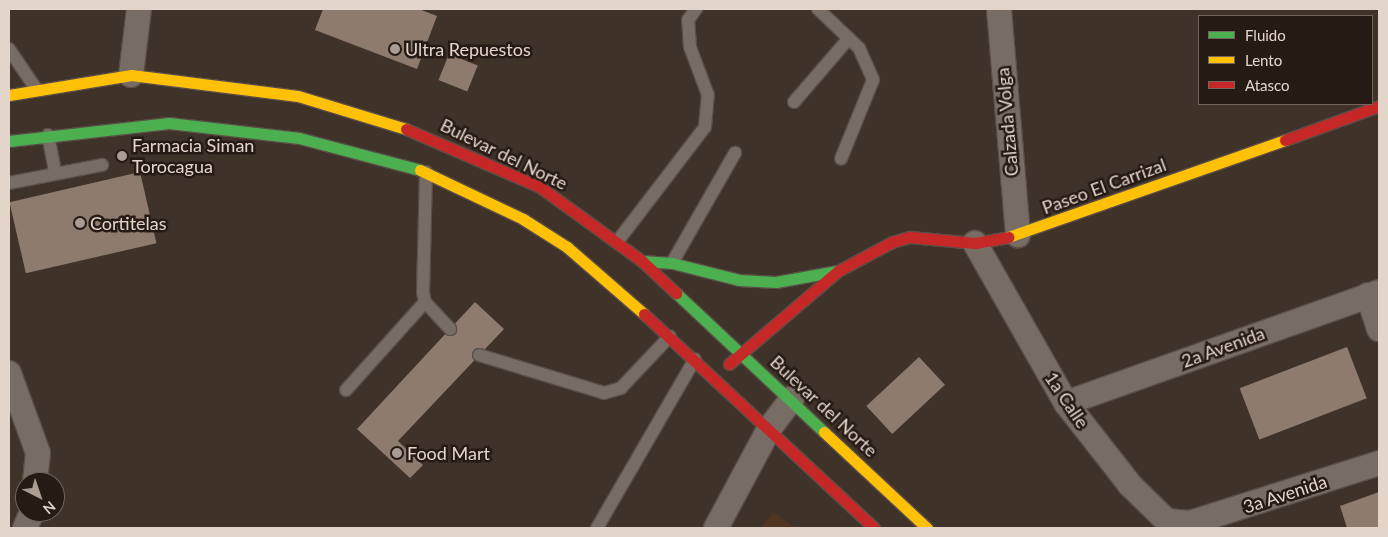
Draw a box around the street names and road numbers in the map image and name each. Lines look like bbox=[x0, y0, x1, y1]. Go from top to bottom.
street label: Calzada Volga bbox=[991, 67, 1023, 177]
street label: Bulevar del Norte bbox=[437, 114, 571, 194]
street label: Paseo El Carrizal bbox=[1039, 154, 1169, 218]
street label: 2a Avenida bbox=[1178, 322, 1268, 372]
street label: Bulevar del Norte bbox=[766, 351, 882, 461]
street label: 1a Calle bbox=[1040, 368, 1094, 432]
street label: 3a Avenida bbox=[1240, 470, 1330, 518]

